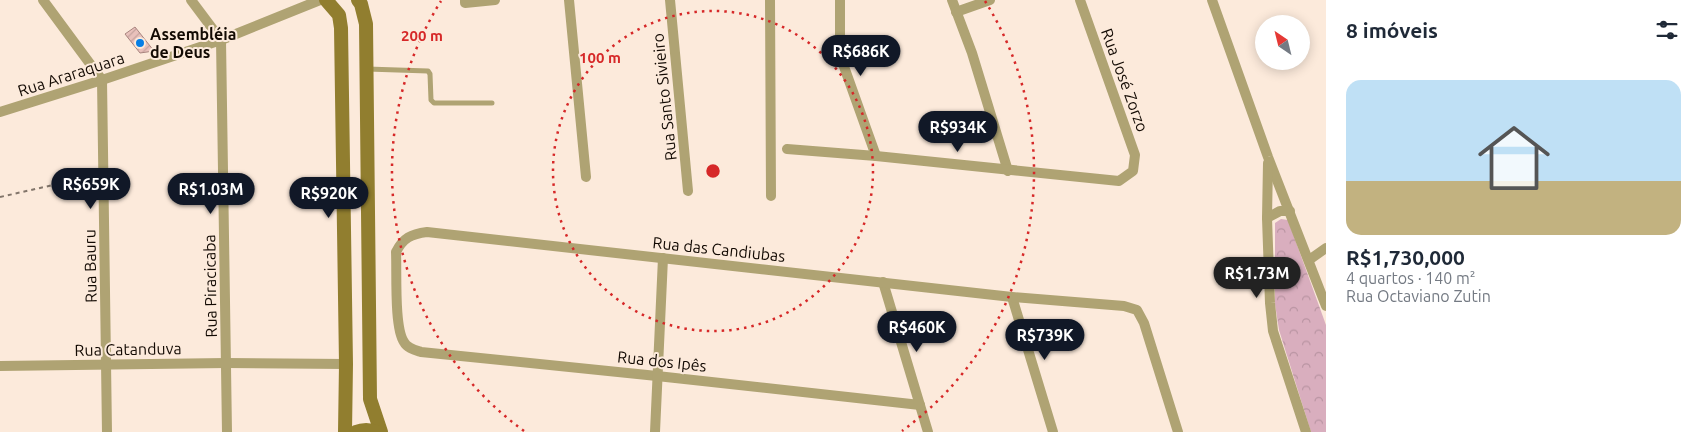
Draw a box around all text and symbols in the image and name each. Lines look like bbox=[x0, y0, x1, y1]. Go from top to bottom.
north arrow bbox=[1255, 15, 1310, 70]
map controls bbox=[1255, 15, 1310, 70]
icon: filters bbox=[1653, 16, 1681, 44]
text: 8 imóveis bbox=[1346, 18, 1438, 42]
place label: Assembléia de Deus bbox=[150, 25, 236, 61]
street label: Rua José Zorzo bbox=[1098, 26, 1152, 134]
text: 200 m bbox=[401, 27, 443, 44]
street label: Rua Santo Sivieiro bbox=[648, 32, 680, 162]
pin: R$686K bbox=[820, 34, 902, 77]
marker: Assembléia de Deus bbox=[134, 37, 146, 49]
text: R$686K bbox=[832, 42, 890, 60]
street label: Rua Araraquara bbox=[15, 48, 127, 100]
text: 100 m bbox=[579, 49, 621, 66]
pin: R$934K bbox=[917, 110, 999, 153]
icon: home bbox=[1469, 113, 1559, 203]
text: R$934K bbox=[929, 118, 987, 136]
centre of rings bbox=[704, 162, 722, 180]
pin: R$659K bbox=[50, 168, 132, 210]
pin: R$1.03M bbox=[165, 172, 257, 215]
text: R$659K bbox=[62, 175, 120, 193]
pin: R$920K bbox=[288, 176, 370, 219]
text: R$1.03M bbox=[179, 180, 243, 198]
text: R$920K bbox=[300, 184, 358, 202]
street label: Rua Bauru bbox=[80, 229, 100, 303]
street label: Rua das Candiubas bbox=[652, 233, 786, 265]
street label: Rua Piracicaba bbox=[200, 234, 220, 338]
text: R$1,730,000 bbox=[1346, 245, 1465, 269]
pin: R$1.73M bbox=[1211, 256, 1303, 299]
text: R$1.73M bbox=[1225, 264, 1289, 282]
text: 4 quartos · 140 m² bbox=[1346, 269, 1476, 287]
text: Rua Octaviano Zutin bbox=[1346, 287, 1491, 305]
pin: R$460K bbox=[876, 310, 958, 353]
text: R$460K bbox=[888, 318, 946, 336]
pin: R$739K bbox=[1004, 318, 1086, 361]
text: R$739K bbox=[1016, 326, 1074, 344]
street label: Rua Catanduva bbox=[74, 339, 182, 359]
street label: Rua dos Ipês bbox=[617, 347, 708, 375]

